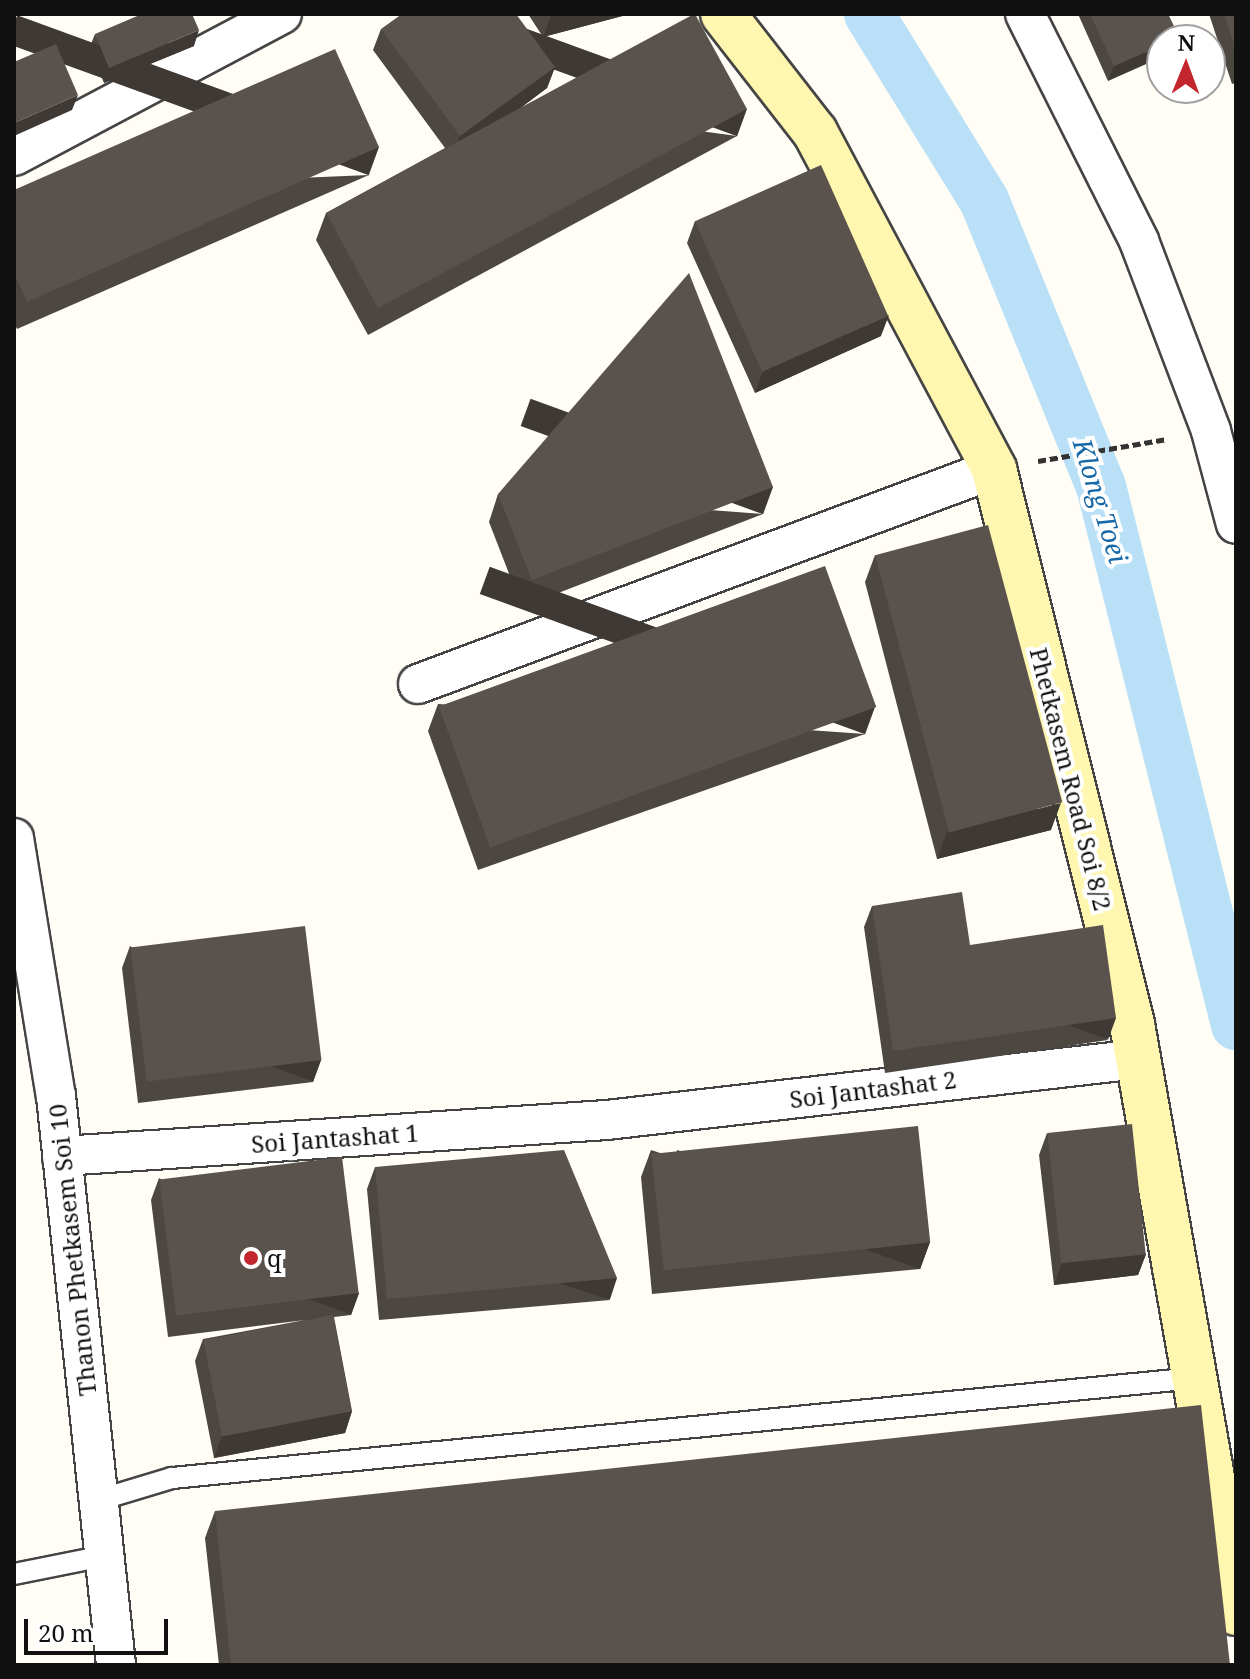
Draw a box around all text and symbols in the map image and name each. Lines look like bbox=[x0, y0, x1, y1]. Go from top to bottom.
north arrow bbox=[1146, 24, 1226, 104]
text: N bbox=[1177, 27, 1195, 57]
water label: Klong Toei bbox=[1066, 435, 1134, 567]
street label: Phetkasem Road Soi 8/2 bbox=[1024, 645, 1118, 913]
street label: Soi Jantashat 2 bbox=[788, 1064, 958, 1114]
street label: Thanon Phetkasem Soi 10 bbox=[42, 1103, 102, 1397]
street label: Soi Jantashat 1 bbox=[250, 1118, 420, 1158]
place label: q bbox=[267, 1244, 282, 1272]
marker: q bbox=[242, 1249, 260, 1267]
scale bar bbox=[28, 1603, 172, 1653]
text: 20 m bbox=[38, 1616, 94, 1649]

